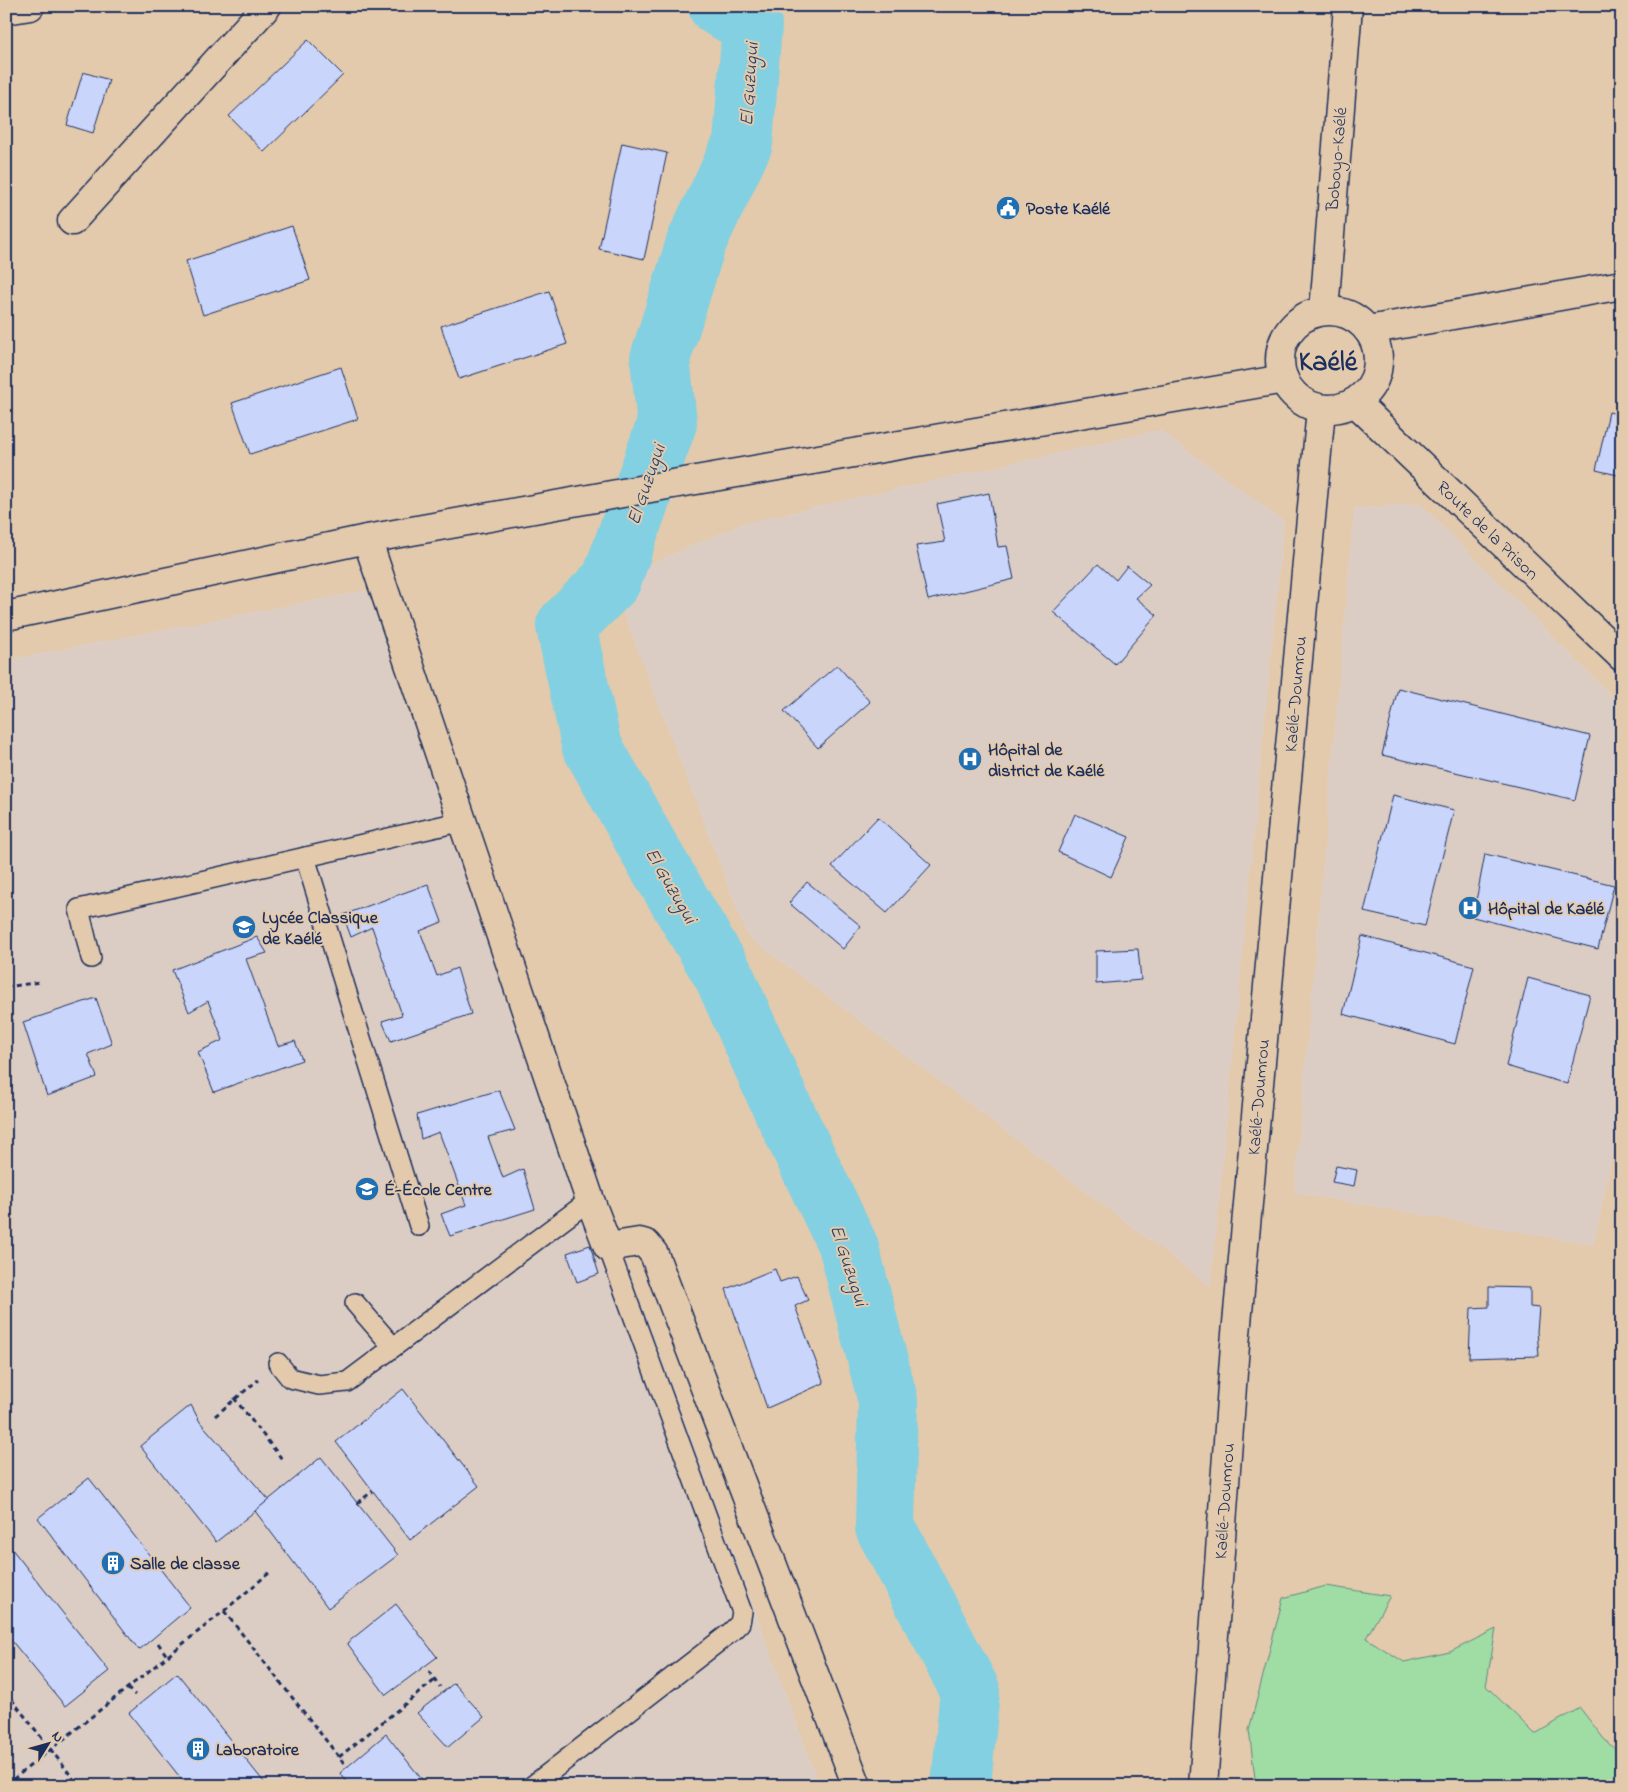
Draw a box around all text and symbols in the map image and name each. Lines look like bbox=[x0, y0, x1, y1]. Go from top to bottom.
water label: El Guzugui bbox=[734, 40, 768, 127]
street label: Boboyo-Kaélé bbox=[1320, 105, 1356, 213]
public building icon: Poste Kaélé bbox=[995, 195, 1021, 221]
place label: Poste Kaélé bbox=[1026, 197, 1111, 223]
district label: Kaélé bbox=[1299, 343, 1359, 384]
water label: El Guzugui bbox=[621, 439, 675, 529]
street label: Route de la Prison bbox=[1430, 476, 1544, 587]
street label: Kaélé-Doumrou bbox=[1279, 635, 1315, 753]
place label: Hôpital de district de Kaélé bbox=[988, 738, 1105, 785]
hospital icon: Hôpital de district de Kaélé bbox=[957, 746, 983, 772]
water label: El Guzugui bbox=[636, 843, 703, 931]
hospital icon: Hôpital de Kaélé bbox=[1457, 895, 1483, 921]
place label: Hôpital de Kaélé bbox=[1488, 897, 1605, 923]
place label: Lycée Classique de Kaélé bbox=[262, 906, 379, 953]
school or university icon: Lycée Classique de Kaélé bbox=[231, 914, 257, 940]
street label: Kaélé-Doumrou bbox=[1242, 1038, 1278, 1156]
school or university icon: É-École Centre bbox=[354, 1176, 380, 1202]
place label: É-École Centre bbox=[384, 1178, 492, 1204]
water label: El Guzugui bbox=[821, 1222, 874, 1312]
street label: Kaélé-Doumrou bbox=[1209, 1442, 1243, 1560]
building icon: Salle de classe bbox=[100, 1550, 126, 1576]
place label: Salle de classe bbox=[130, 1552, 241, 1578]
north arrow bbox=[22, 1720, 72, 1770]
text: N bbox=[46, 1727, 68, 1747]
building icon: Laboratoire bbox=[185, 1736, 211, 1762]
place label: Laboratoire bbox=[216, 1738, 300, 1764]

